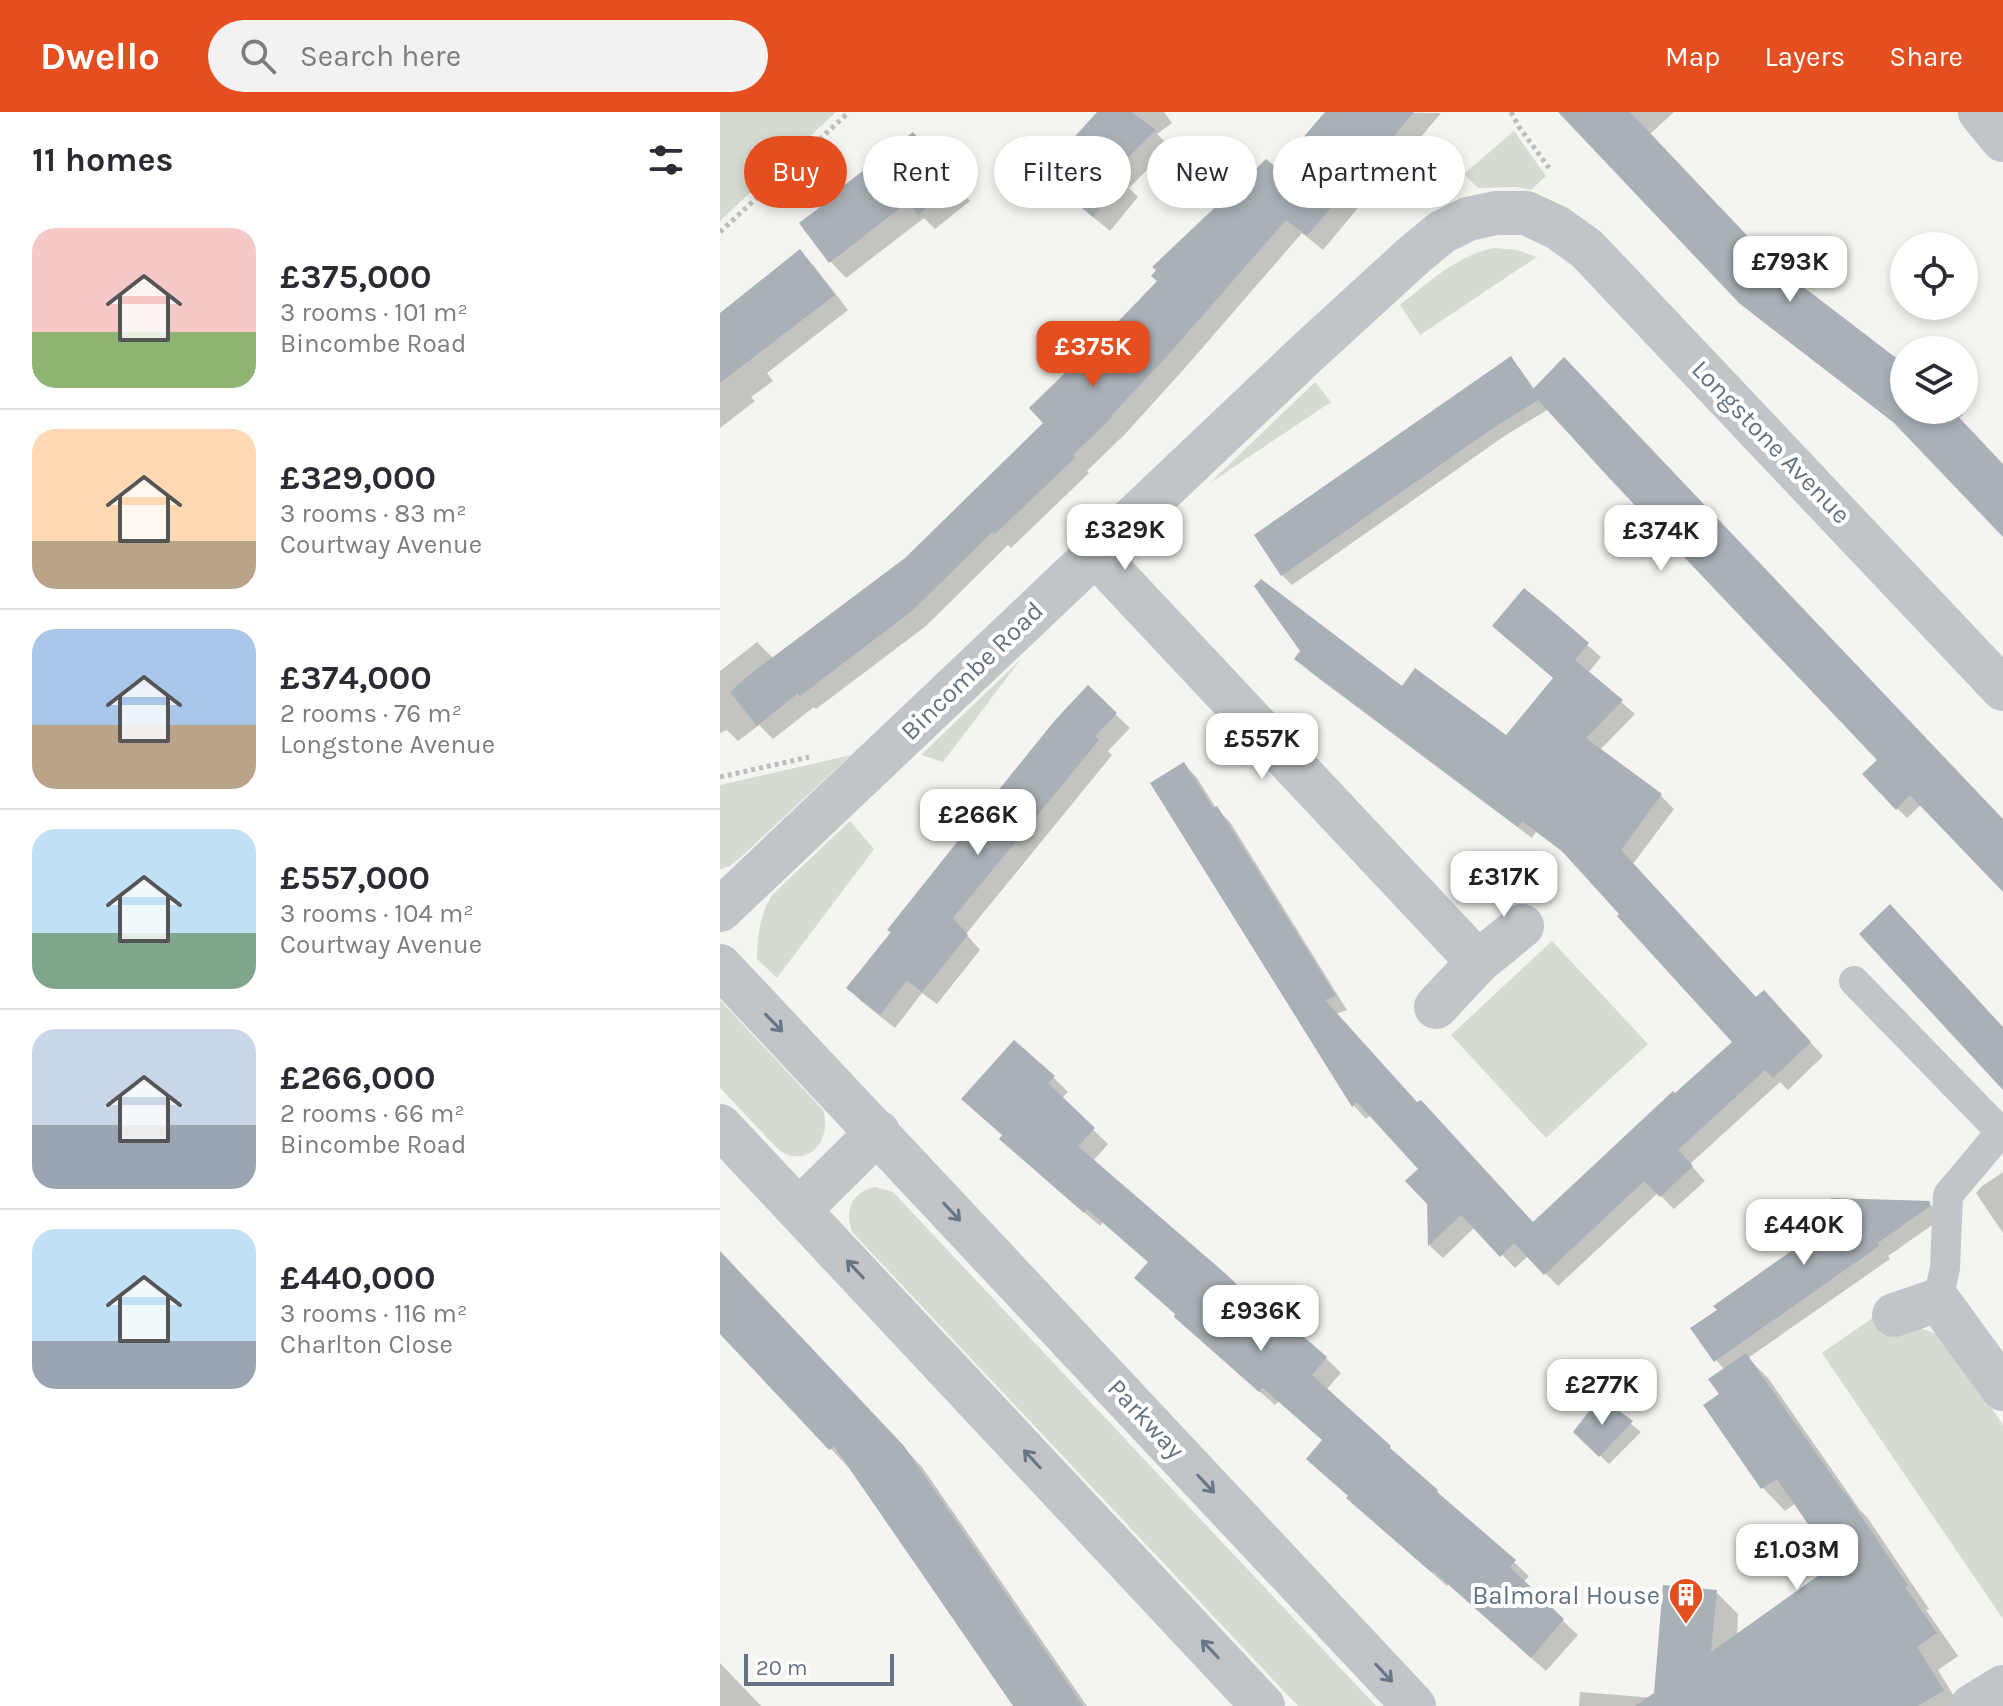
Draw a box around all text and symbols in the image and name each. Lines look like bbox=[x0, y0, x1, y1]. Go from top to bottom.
search box bbox=[208, 20, 768, 92]
text: Dwello bbox=[40, 34, 160, 79]
icon: search bbox=[236, 34, 280, 78]
text: Search here bbox=[300, 38, 461, 74]
text: Map bbox=[1665, 40, 1720, 73]
text: Layers bbox=[1764, 40, 1845, 73]
text: Share bbox=[1889, 40, 1963, 73]
chip: Buy bbox=[744, 136, 847, 208]
chip: Rent bbox=[863, 136, 978, 208]
chip: Filters bbox=[994, 136, 1131, 208]
chip: New bbox=[1147, 136, 1257, 208]
chip: Apartment bbox=[1273, 136, 1465, 208]
icon: filters bbox=[644, 138, 688, 182]
text: 11 homes bbox=[32, 140, 174, 180]
map controls bbox=[1890, 232, 1978, 424]
button: locate bbox=[1890, 232, 1978, 320]
pin: £793K bbox=[1734, 236, 1846, 304]
text: £793K bbox=[1751, 246, 1829, 277]
text: £375,000 bbox=[280, 257, 431, 297]
icon: home bbox=[96, 260, 192, 356]
text: 3 rooms · 101 m² bbox=[280, 297, 468, 328]
pin: £375K bbox=[1037, 321, 1149, 389]
text: Bincombe Road bbox=[280, 328, 466, 359]
text: £375K bbox=[1055, 331, 1131, 362]
button: layers bbox=[1890, 336, 1978, 424]
street label: Longstone Avenue bbox=[1685, 354, 1857, 530]
text: £329,000 bbox=[280, 458, 436, 498]
icon: home bbox=[96, 461, 192, 557]
text: 3 rooms · 83 m² bbox=[280, 498, 467, 529]
pin: £329K bbox=[1069, 504, 1181, 572]
pin: £374K bbox=[1605, 505, 1717, 573]
text: £329K bbox=[1085, 514, 1165, 545]
text: £374K bbox=[1622, 515, 1700, 546]
text: Courtway Avenue bbox=[280, 529, 482, 560]
street label: Bincombe Road bbox=[894, 595, 1050, 747]
text: £374,000 bbox=[280, 658, 432, 698]
icon: home bbox=[96, 661, 192, 757]
text: 2 rooms · 76 m² bbox=[280, 698, 462, 729]
pin: £557K bbox=[1206, 713, 1318, 781]
text: £557K bbox=[1224, 723, 1300, 754]
text: Longstone Avenue bbox=[280, 729, 495, 760]
pin: £266K bbox=[922, 789, 1034, 857]
text: £266K bbox=[938, 799, 1018, 830]
pin: £317K bbox=[1448, 851, 1560, 919]
text: £557,000 bbox=[280, 858, 430, 898]
icon: home bbox=[96, 861, 192, 957]
text: £317K bbox=[1468, 861, 1540, 892]
text: 3 rooms · 104 m² bbox=[280, 898, 474, 929]
text: Courtway Avenue bbox=[280, 929, 482, 960]
one-way arrow bbox=[764, 1013, 783, 1033]
text: £266,000 bbox=[280, 1058, 435, 1098]
icon: home bbox=[96, 1061, 192, 1157]
text: 2 rooms · 66 m² bbox=[280, 1098, 465, 1129]
text: Bincombe Road bbox=[280, 1129, 466, 1160]
pin: £440K bbox=[1748, 1199, 1860, 1267]
one-way arrow bbox=[943, 1202, 962, 1222]
text: £440K bbox=[1764, 1209, 1844, 1240]
text: £440,000 bbox=[280, 1258, 436, 1298]
one-way arrow bbox=[845, 1259, 864, 1279]
icon: home bbox=[96, 1261, 192, 1357]
pin: £936K bbox=[1205, 1285, 1317, 1353]
text: £936K bbox=[1221, 1295, 1301, 1326]
text: 3 rooms · 116 m² bbox=[280, 1298, 467, 1329]
text: Charlton Close bbox=[280, 1329, 453, 1360]
pin: £277K bbox=[1546, 1359, 1658, 1427]
text: £277K bbox=[1565, 1369, 1639, 1400]
street label: Parkway bbox=[1101, 1373, 1191, 1465]
one-way arrow bbox=[1023, 1449, 1042, 1469]
one-way arrow bbox=[1197, 1473, 1215, 1493]
pin: £1.03M bbox=[1732, 1524, 1862, 1592]
text: £1.03M bbox=[1754, 1534, 1840, 1565]
building icon: Balmoral House bbox=[1667, 1576, 1705, 1626]
place label: Balmoral House bbox=[1472, 1580, 1660, 1611]
one-way arrow bbox=[1200, 1639, 1219, 1659]
scale bar bbox=[744, 1650, 894, 1686]
text: 20 m bbox=[756, 1655, 808, 1681]
one-way arrow bbox=[1374, 1663, 1393, 1683]

